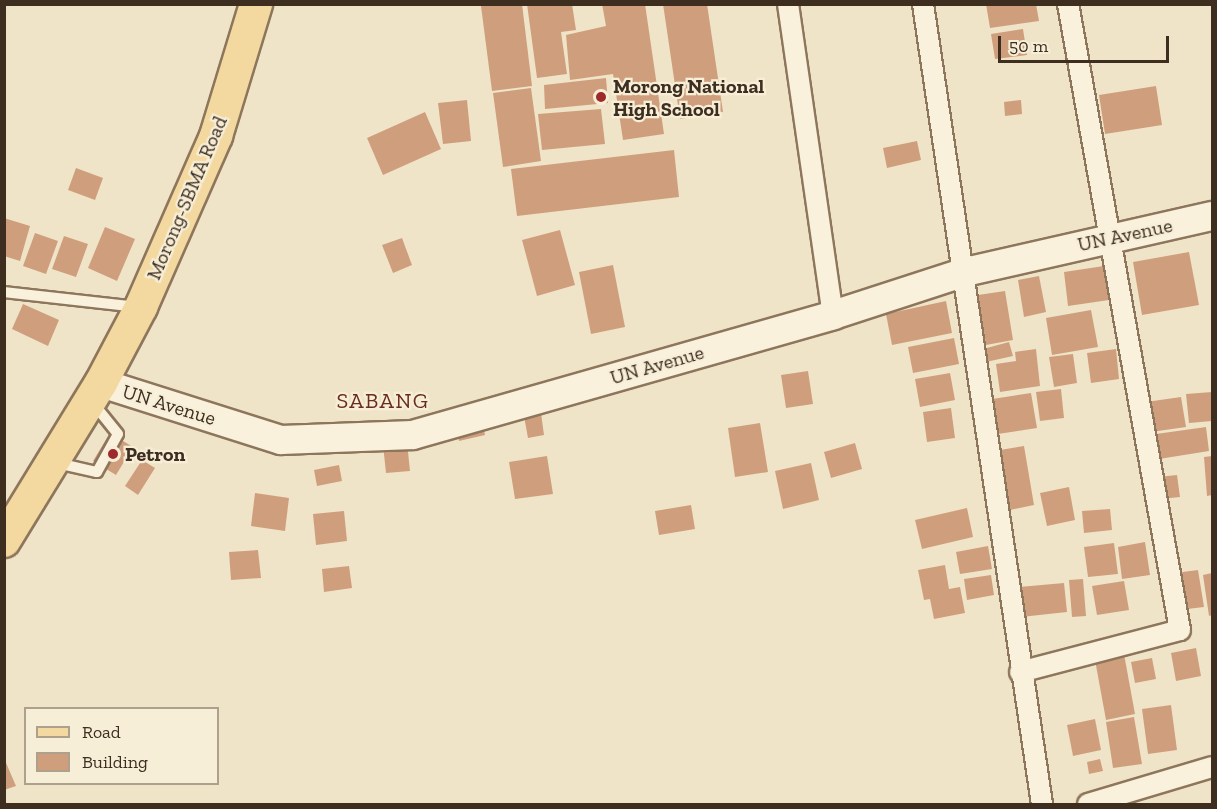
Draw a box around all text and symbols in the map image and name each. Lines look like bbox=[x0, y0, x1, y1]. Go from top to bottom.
scale bar bbox=[1001, 24, 1172, 62]
text: 50 m bbox=[1009, 35, 1048, 57]
place label: Morong National High School bbox=[613, 74, 764, 121]
marker: Morong National High School bbox=[594, 90, 608, 104]
street label: Morong-SBMA Road bbox=[142, 112, 232, 284]
street label: UN Avenue bbox=[1075, 213, 1175, 257]
street label: UN Avenue bbox=[607, 340, 707, 390]
street label: UN Avenue bbox=[119, 379, 219, 431]
district label: SABANG bbox=[337, 388, 429, 414]
place label: Petron bbox=[125, 442, 185, 466]
marker: Petron bbox=[106, 447, 120, 461]
legend bbox=[24, 707, 219, 785]
text: Road bbox=[82, 721, 121, 743]
text: Building bbox=[82, 751, 148, 773]

